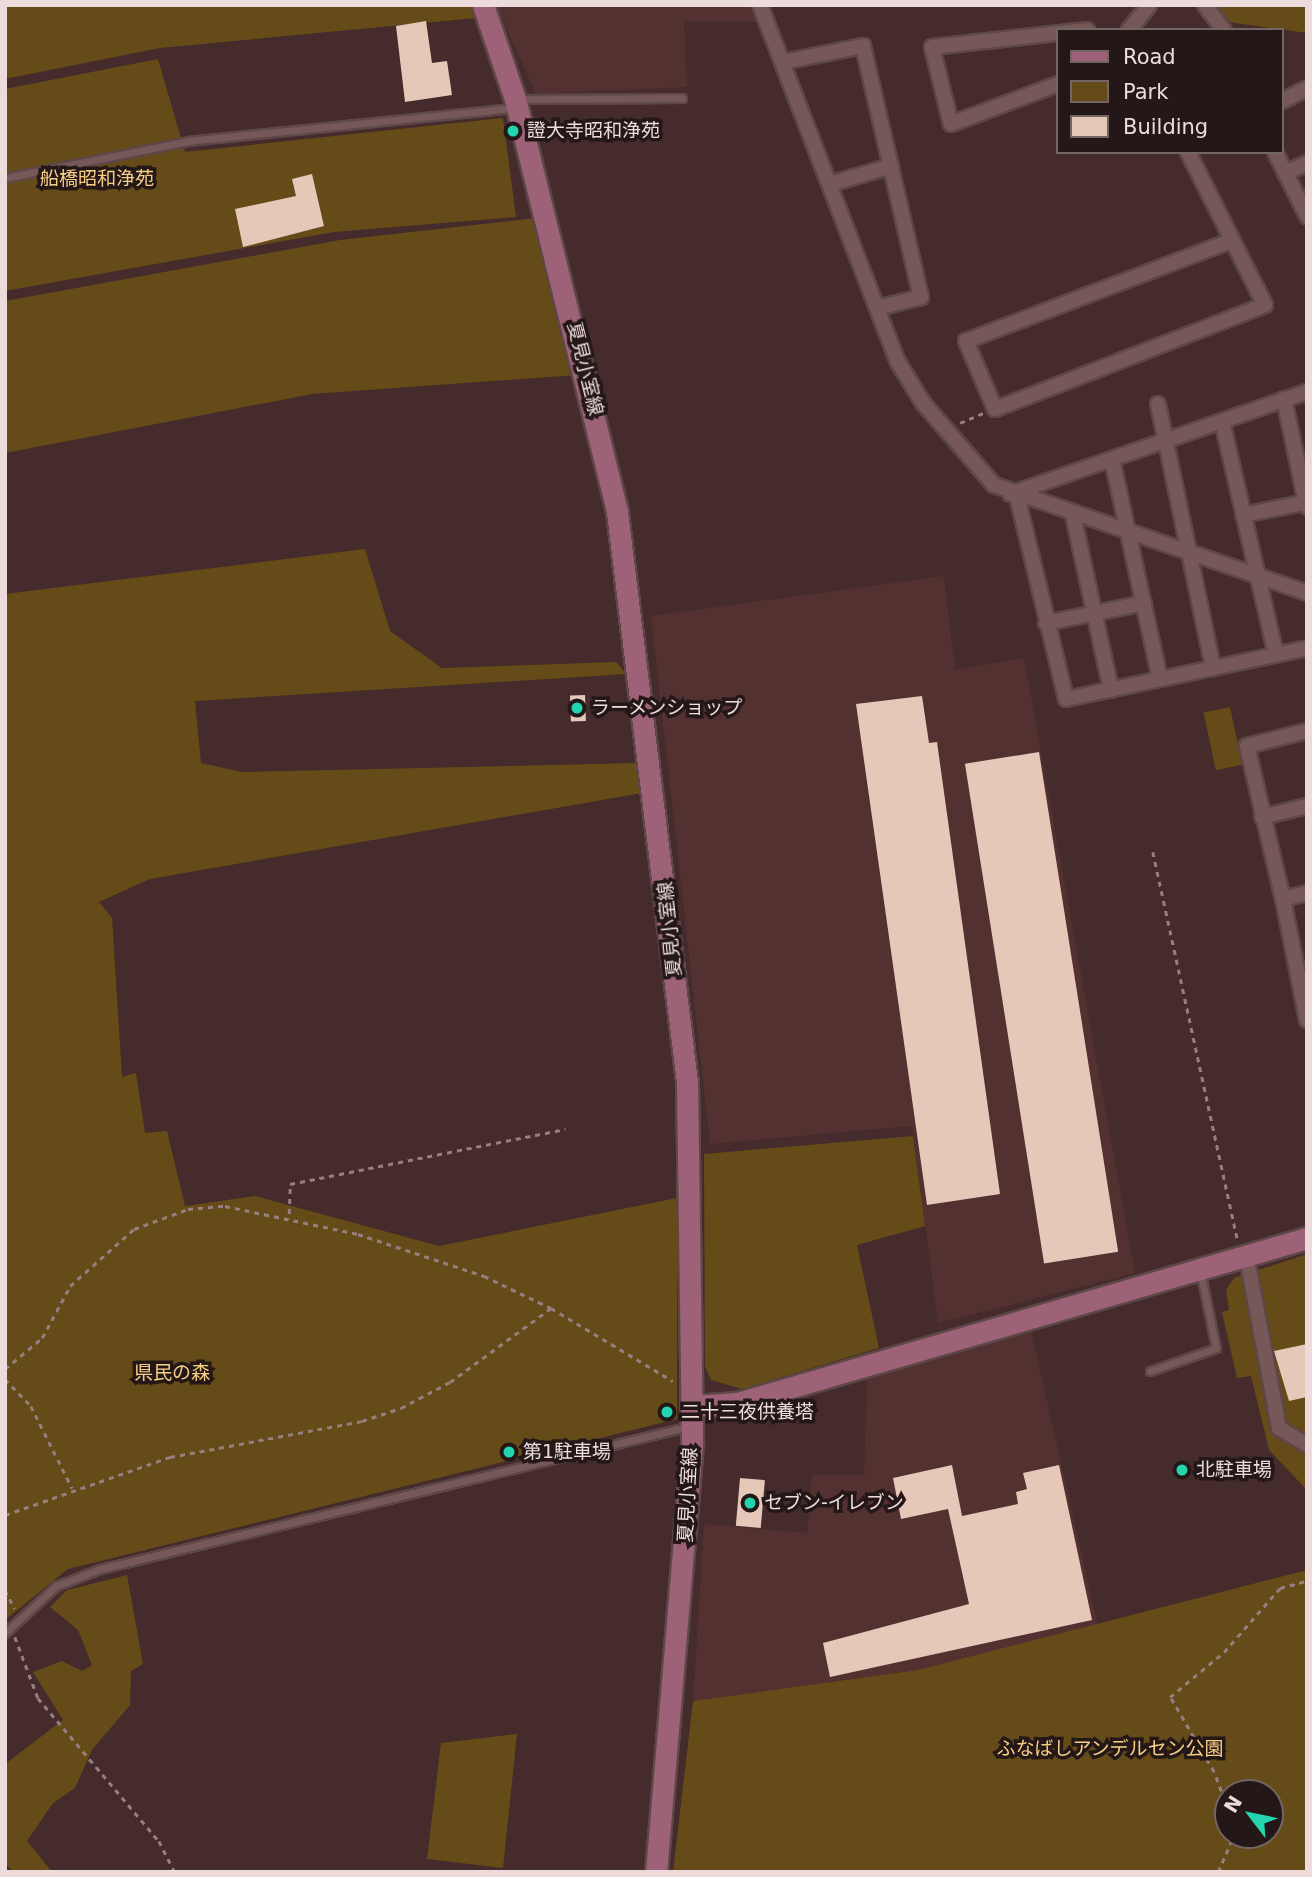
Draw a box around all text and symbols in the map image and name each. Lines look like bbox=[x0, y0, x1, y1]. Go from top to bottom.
legend bbox=[1056, 28, 1284, 154]
text: Road bbox=[1123, 45, 1176, 69]
text: Park bbox=[1123, 80, 1168, 104]
text: Building bbox=[1123, 115, 1208, 139]
place label: 證大寺昭和浄苑 bbox=[527, 120, 660, 142]
marker: 證大寺昭和浄苑 bbox=[505, 123, 521, 139]
park label: 船橋昭和浄苑 bbox=[40, 168, 154, 190]
street label: 夏見小室線 bbox=[562, 320, 608, 418]
place label: ラーメンショップ bbox=[591, 697, 743, 719]
marker: ラーメンショップ bbox=[569, 700, 585, 716]
street label: 夏見小室線 bbox=[654, 881, 686, 977]
park label: 県民の森 bbox=[134, 1362, 210, 1384]
place label: 二十三夜供養塔 bbox=[681, 1401, 814, 1423]
marker: 二十三夜供養塔 bbox=[659, 1404, 675, 1420]
place label: 第1駐車場 bbox=[523, 1441, 611, 1463]
marker: 第1駐車場 bbox=[501, 1444, 517, 1460]
street label: 夏見小室線 bbox=[674, 1447, 702, 1543]
place label: 北駐車場 bbox=[1196, 1459, 1272, 1481]
marker: 北駐車場 bbox=[1174, 1462, 1190, 1478]
place label: セブン-イレブン bbox=[764, 1492, 904, 1514]
marker: セブン-イレブン bbox=[742, 1495, 758, 1511]
park label: ふなばしアンデルセン公園 bbox=[996, 1738, 1224, 1760]
north arrow bbox=[1214, 1779, 1284, 1849]
text: N bbox=[1219, 1791, 1246, 1817]

